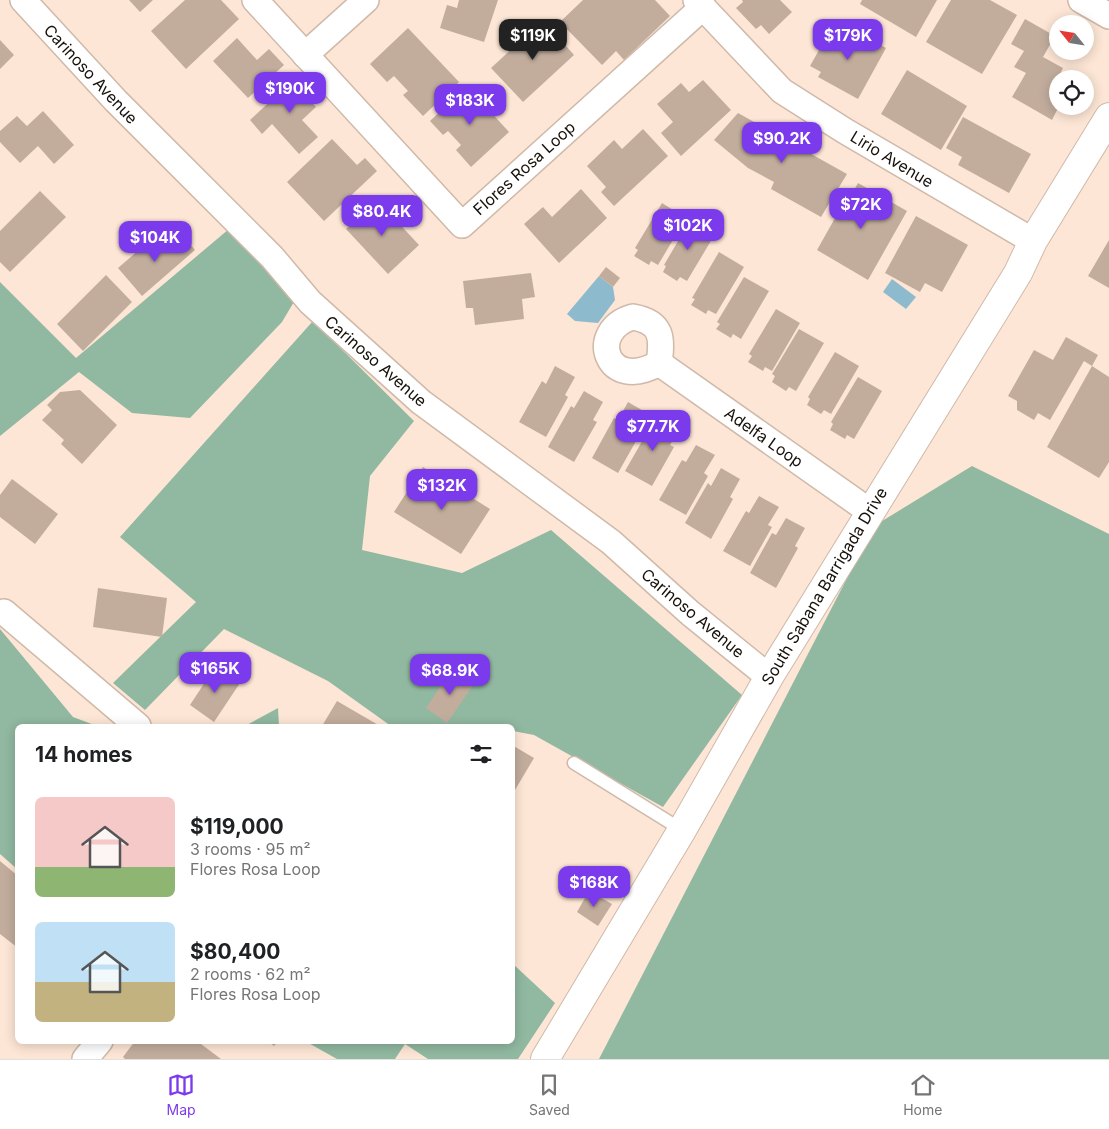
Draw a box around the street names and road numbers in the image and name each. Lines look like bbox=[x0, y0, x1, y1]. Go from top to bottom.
street label: Carinoso Avenue bbox=[40, 20, 142, 128]
street label: Flores Rosa Loop bbox=[469, 117, 579, 219]
street label: Lirio Avenue bbox=[847, 126, 937, 192]
street label: Carinoso Avenue bbox=[321, 311, 431, 411]
street label: Adelfa Loop bbox=[721, 403, 807, 471]
street label: South Sabana Barrigada Drive bbox=[757, 483, 891, 689]
street label: Carinoso Avenue bbox=[637, 564, 749, 662]

